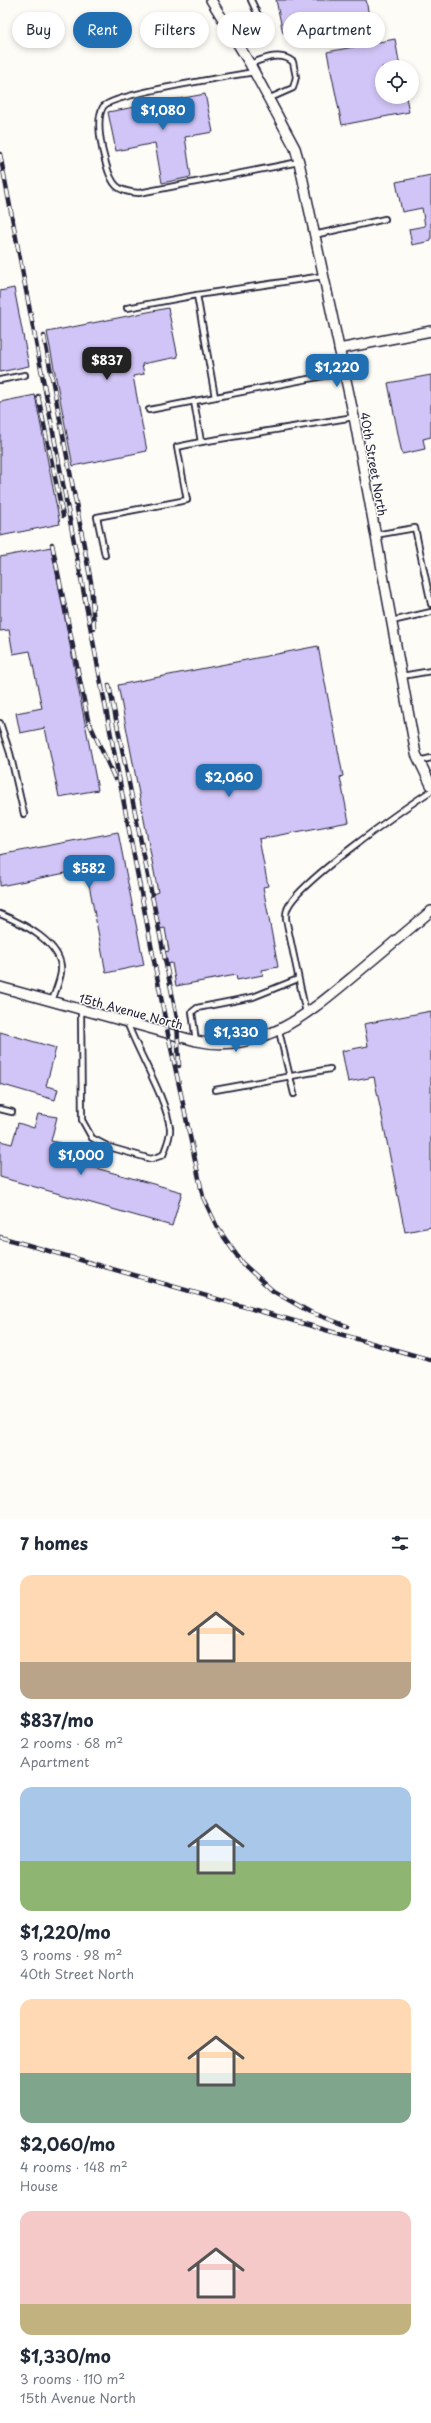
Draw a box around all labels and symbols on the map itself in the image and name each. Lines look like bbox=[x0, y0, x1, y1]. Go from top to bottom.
pin: $1,080 bbox=[130, 97, 196, 131]
pin: $837 bbox=[83, 347, 131, 381]
pin: $1,220 bbox=[304, 354, 370, 388]
street label: 40th Street North bbox=[356, 411, 392, 517]
pin: $2,060 bbox=[196, 764, 262, 798]
pin: $582 bbox=[65, 855, 113, 889]
street label: 15th Avenue North bbox=[77, 988, 185, 1034]
pin: $1,330 bbox=[203, 1019, 269, 1053]
pin: $1,000 bbox=[48, 1142, 114, 1176]

